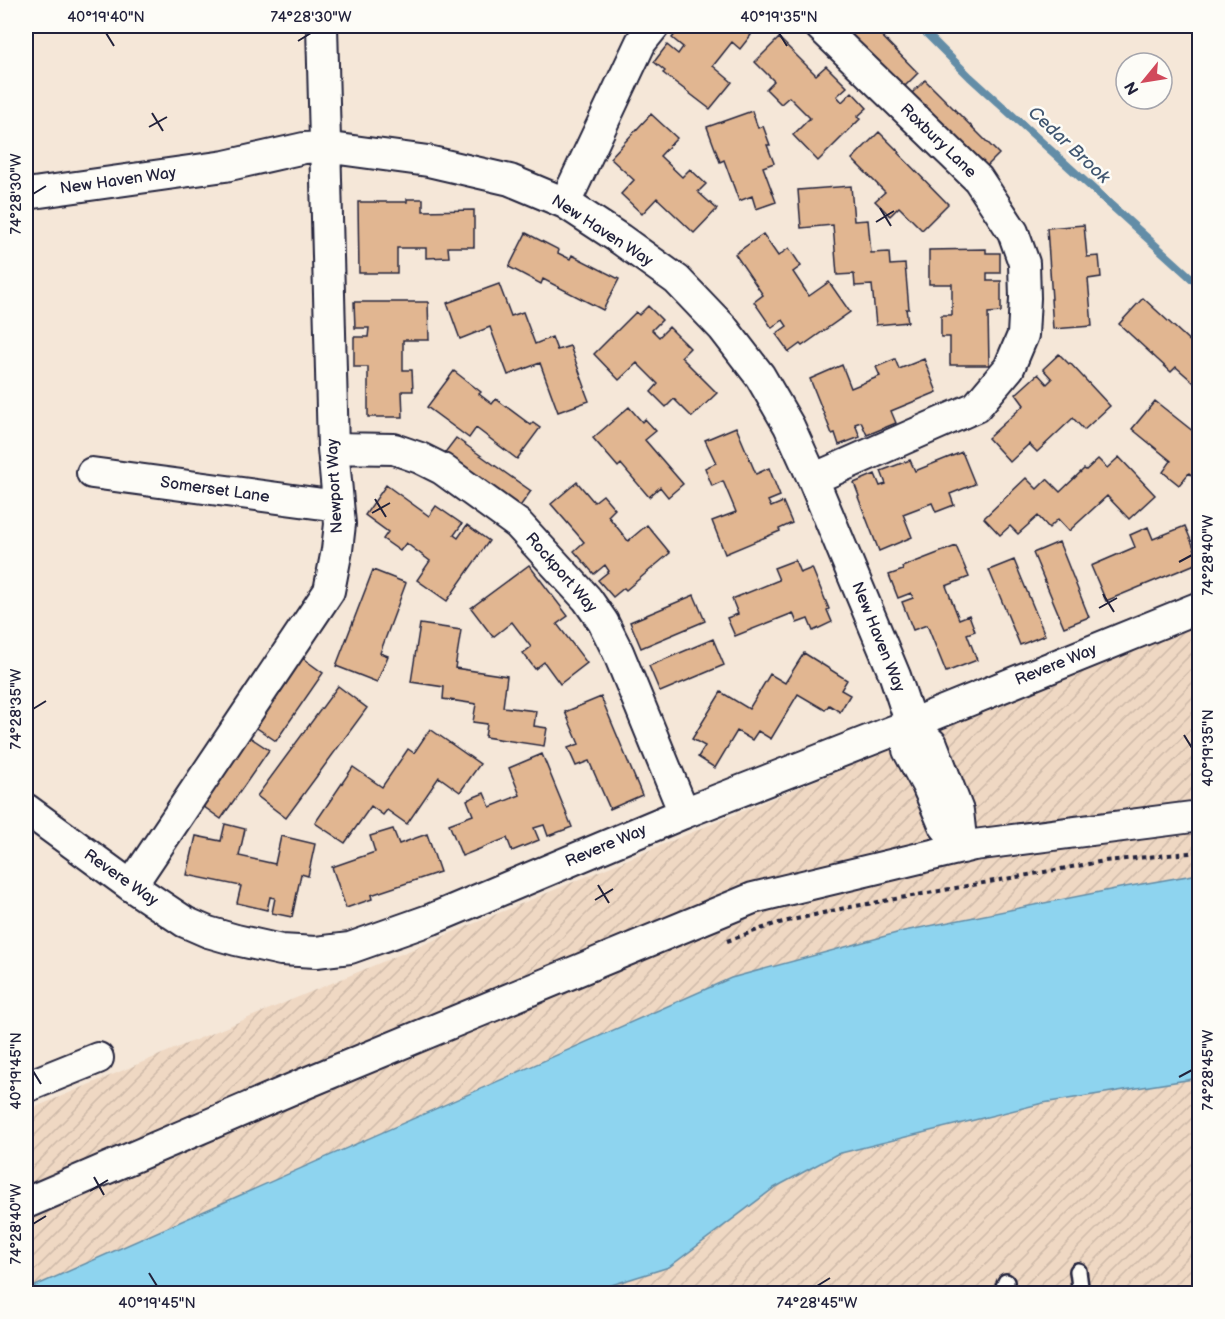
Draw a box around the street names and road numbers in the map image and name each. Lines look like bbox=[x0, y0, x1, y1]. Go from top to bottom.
street label: Roxbury Lane bbox=[896, 100, 980, 182]
street label: New Haven Way bbox=[59, 163, 178, 199]
street label: New Haven Way bbox=[548, 191, 657, 271]
street label: Newport Way bbox=[323, 437, 347, 534]
street label: Somerset Lane bbox=[159, 473, 271, 507]
street label: Rockport Way bbox=[521, 529, 601, 617]
street label: New Haven Way bbox=[847, 579, 909, 696]
street label: Revere Way bbox=[1012, 640, 1100, 690]
street label: Revere Way bbox=[563, 820, 650, 872]
street label: Revere Way bbox=[80, 845, 162, 911]

